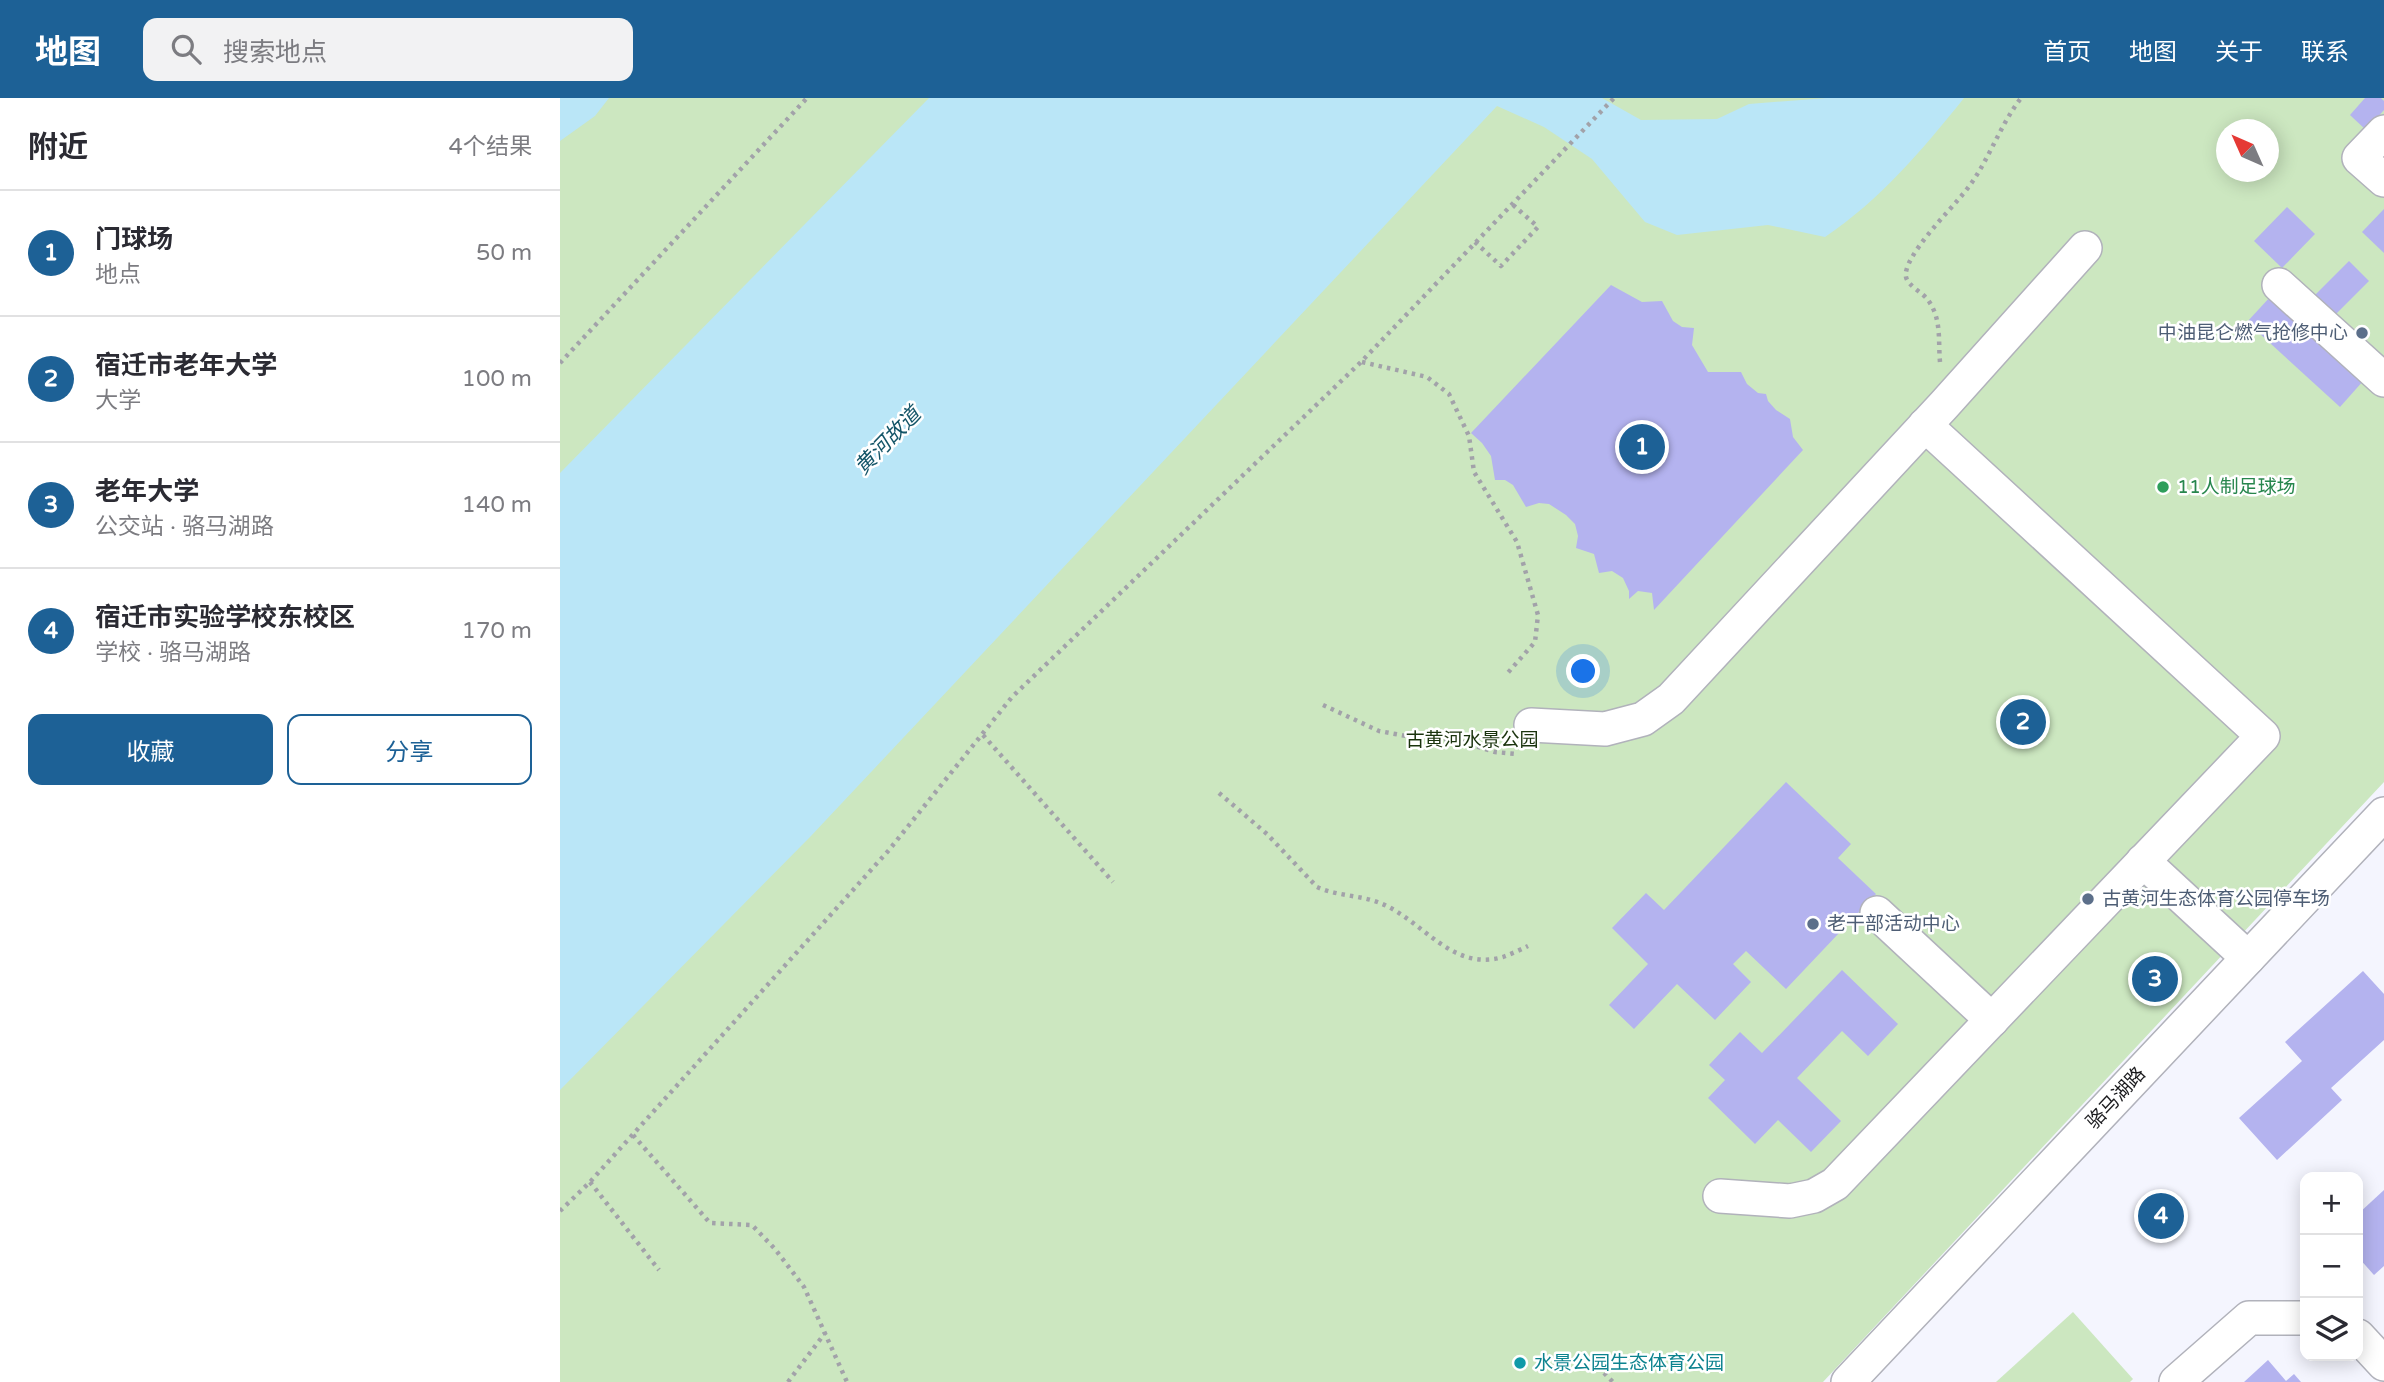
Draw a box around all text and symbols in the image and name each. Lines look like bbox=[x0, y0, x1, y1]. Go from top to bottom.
search box bbox=[143, 18, 633, 81]
icon: search bbox=[167, 30, 205, 68]
text: 地图 bbox=[35, 33, 101, 72]
text: 搜索地点 bbox=[223, 37, 327, 68]
text: 首页 bbox=[2043, 38, 2091, 67]
text: 地图 bbox=[2129, 38, 2177, 67]
text: 关于 bbox=[2215, 38, 2263, 67]
text: 联系 bbox=[2301, 38, 2349, 67]
north arrow bbox=[2216, 119, 2279, 182]
text: 附近 bbox=[28, 129, 88, 166]
text: 4个结果 bbox=[449, 133, 532, 161]
text: 门球场 bbox=[95, 224, 173, 255]
text: 1 bbox=[44, 239, 58, 267]
text: 50 m bbox=[476, 239, 532, 267]
text: 地点 bbox=[95, 261, 141, 289]
place label: 中油昆仑燃气抢修中心 bbox=[2158, 322, 2348, 344]
marker: 中油昆仑燃气抢修中心 bbox=[2354, 325, 2370, 341]
text: 宿迁市老年大学 bbox=[95, 350, 277, 381]
text: 2 bbox=[44, 365, 58, 393]
text: 100 m bbox=[462, 365, 532, 393]
text: 大学 bbox=[95, 387, 141, 415]
water label: 黄河故道 bbox=[850, 400, 928, 480]
pin: 1 bbox=[1619, 421, 1665, 473]
text: 老年大学 bbox=[95, 476, 199, 507]
place label: 11人制足球场 bbox=[2177, 476, 2296, 498]
marker: 11人制足球场 bbox=[2155, 479, 2171, 495]
text: 3 bbox=[44, 491, 58, 519]
text: 140 m bbox=[462, 491, 532, 519]
text: 公交站 · 骆马湖路 bbox=[95, 513, 274, 541]
text: 宿迁市实验学校东校区 bbox=[95, 602, 355, 633]
text: 4 bbox=[44, 617, 58, 645]
text: 170 m bbox=[462, 617, 532, 645]
text: 学校 · 骆马湖路 bbox=[95, 639, 251, 667]
your location bbox=[1566, 654, 1600, 688]
pin: 2 bbox=[2000, 696, 2046, 748]
button: 收藏 bbox=[28, 714, 273, 785]
button: 分享 bbox=[287, 714, 532, 785]
park label: 古黄河水景公园 bbox=[1405, 729, 1539, 751]
place label: 古黄河生态体育公园停车场 bbox=[2102, 888, 2330, 910]
marker: 古黄河生态体育公园停车场 bbox=[2080, 891, 2096, 907]
place label: 老干部活动中心 bbox=[1827, 913, 1960, 935]
marker: 老干部活动中心 bbox=[1805, 916, 1821, 932]
pin: 3 bbox=[2132, 953, 2178, 1005]
street label: 骆马湖路 bbox=[2082, 1063, 2150, 1133]
map controls bbox=[2300, 1172, 2363, 1361]
button: + bbox=[2300, 1172, 2363, 1235]
pin: 4 bbox=[2138, 1190, 2184, 1242]
button: − bbox=[2300, 1235, 2363, 1298]
button: layers bbox=[2300, 1298, 2363, 1361]
place label: 水景公园生态体育公园 bbox=[1534, 1352, 1724, 1374]
marker: 水景公园生态体育公园 bbox=[1512, 1355, 1528, 1371]

